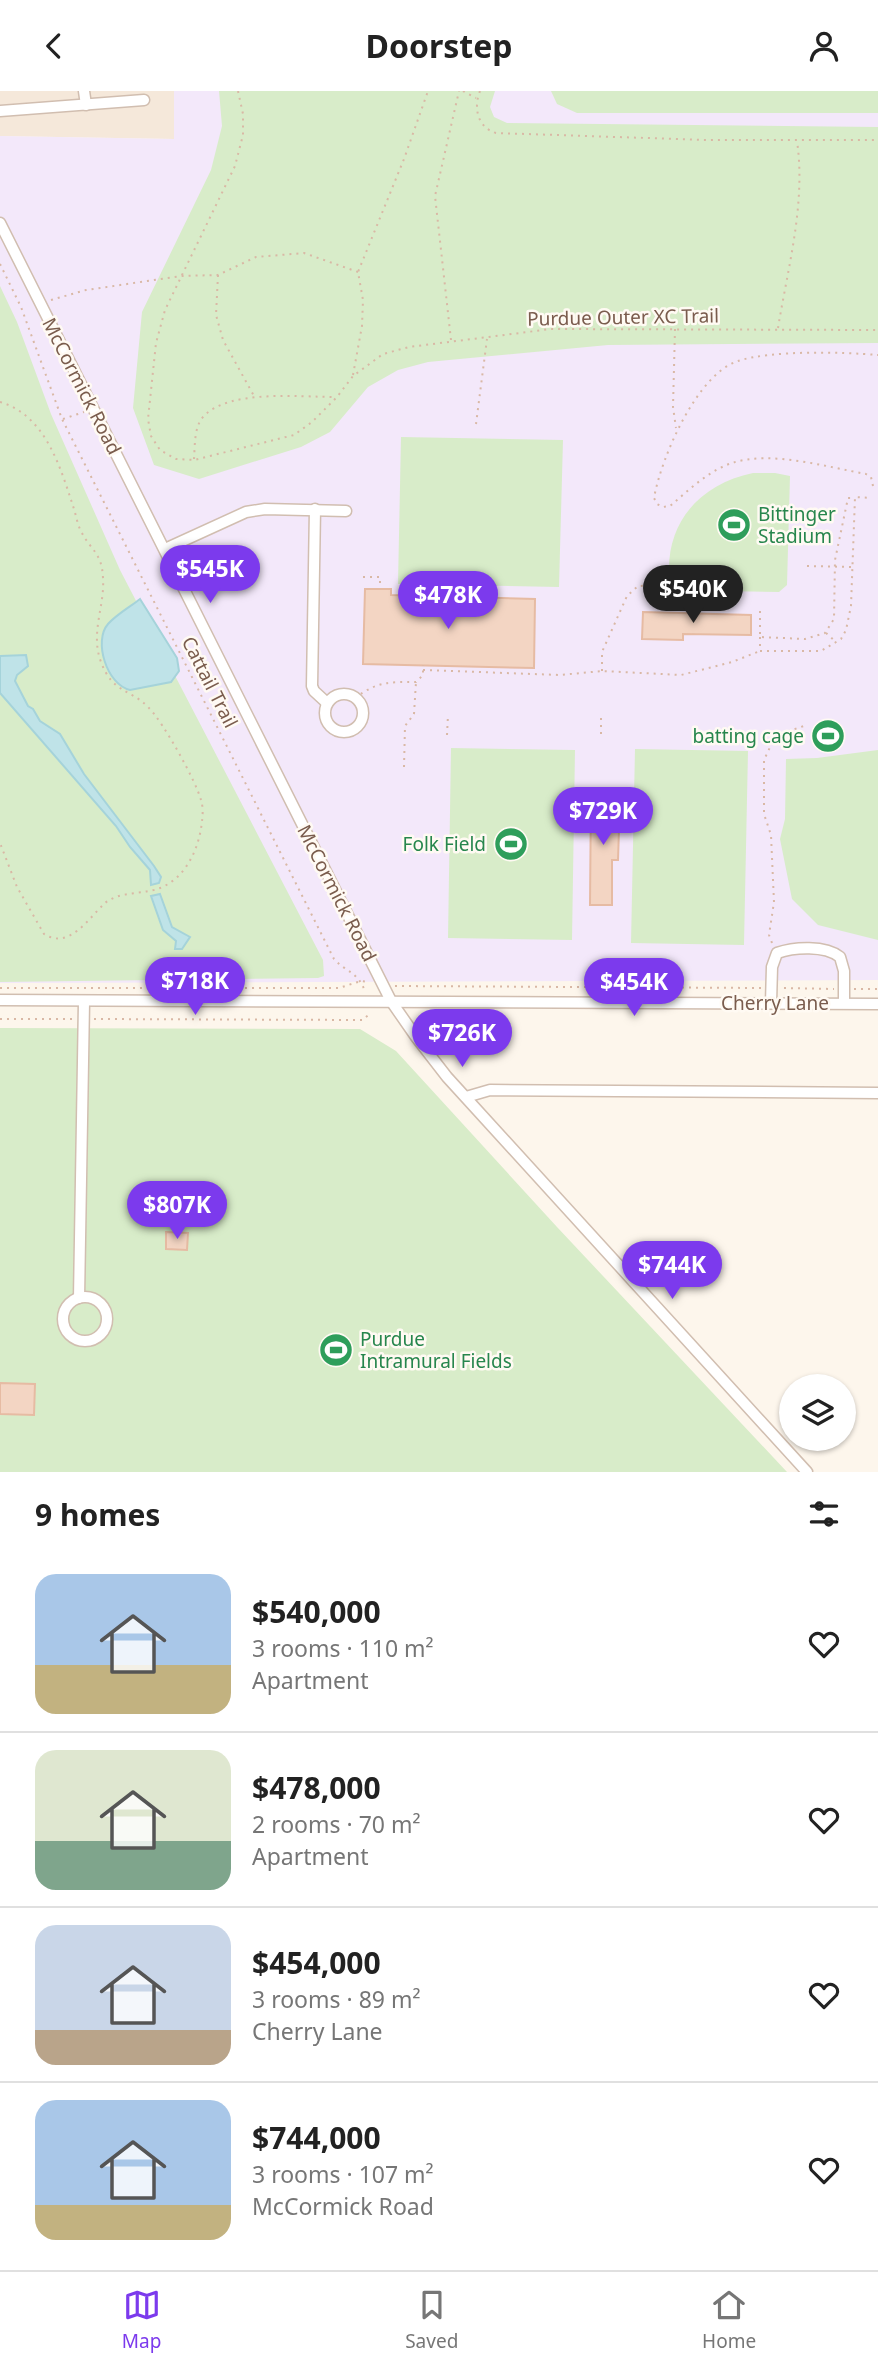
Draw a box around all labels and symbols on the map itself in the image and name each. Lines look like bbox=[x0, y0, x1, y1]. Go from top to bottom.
street label: Purdue Outer XC Trail bbox=[527, 302, 719, 332]
street label: McCormick Road bbox=[36, 313, 128, 459]
place label: Bittinger Stadium bbox=[758, 501, 836, 549]
sports icon: Bittinger Stadium bbox=[715, 506, 753, 544]
pin: $545K bbox=[161, 545, 259, 605]
pin: $540K bbox=[644, 566, 742, 625]
pin: $478K bbox=[399, 571, 497, 631]
street label: Cattail Trail bbox=[176, 632, 244, 732]
sports icon: batting cage bbox=[809, 717, 847, 755]
place label: batting cage bbox=[692, 723, 804, 749]
pin: $729K bbox=[554, 787, 652, 847]
street label: McCormick Road bbox=[291, 820, 383, 966]
sports icon: Folk Field bbox=[492, 825, 530, 863]
place label: Folk Field bbox=[403, 831, 486, 857]
pin: $718K bbox=[146, 957, 244, 1017]
pin: $454K bbox=[585, 958, 683, 1018]
street label: Cherry Lane bbox=[721, 990, 829, 1016]
pin: $726K bbox=[413, 1009, 511, 1069]
pin: $807K bbox=[128, 1181, 226, 1241]
pin: $744K bbox=[623, 1241, 721, 1301]
place label: Purdue Intramural Fields bbox=[360, 1326, 512, 1374]
sports icon: Purdue Intramural Fields bbox=[317, 1331, 355, 1369]

